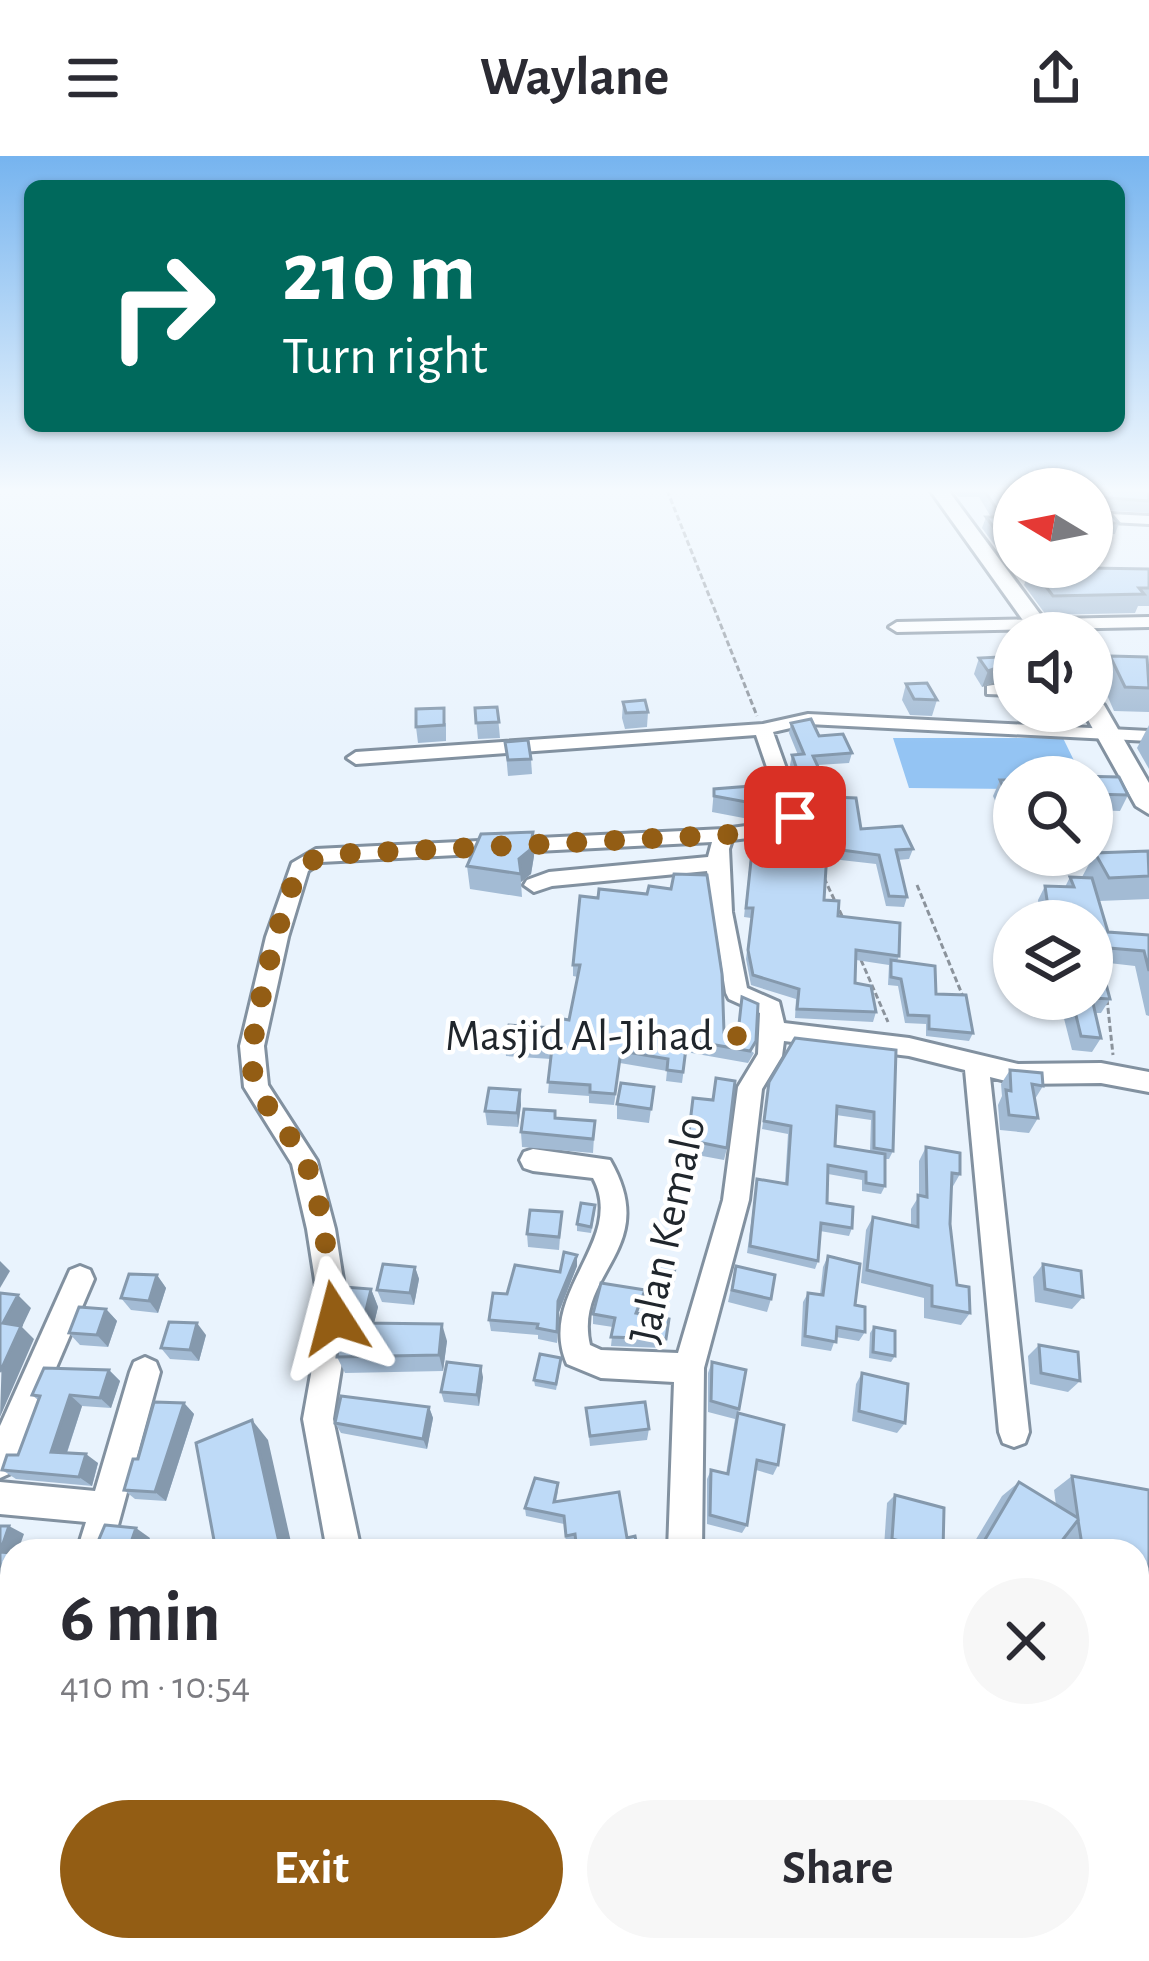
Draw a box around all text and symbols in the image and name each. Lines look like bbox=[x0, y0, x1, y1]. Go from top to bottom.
icon: menu bbox=[60, 45, 126, 111]
icon: share bbox=[1023, 45, 1089, 111]
text: Waylane bbox=[480, 51, 669, 105]
icon: right bbox=[84, 228, 240, 384]
text: 210 m bbox=[282, 232, 476, 316]
text: Turn right bbox=[282, 330, 488, 384]
north arrow bbox=[993, 468, 1113, 588]
map controls bbox=[993, 468, 1113, 1020]
button: sound bbox=[993, 612, 1113, 732]
button: search bbox=[993, 756, 1113, 876]
pin bbox=[744, 766, 846, 868]
icon: arrive bbox=[762, 784, 828, 850]
button: layers bbox=[993, 900, 1113, 1020]
place label: Masjid Al-Jihad bbox=[445, 1014, 713, 1059]
marker: Masjid Al-Jihad bbox=[724, 1023, 750, 1049]
street label: Jalan Kemalo bbox=[622, 1113, 714, 1347]
position arrow bbox=[272, 1255, 398, 1381]
button: close bbox=[963, 1578, 1089, 1704]
text: 6 min bbox=[60, 1582, 221, 1654]
text: 410 m · 10:54 bbox=[60, 1667, 250, 1706]
button: Exit bbox=[60, 1800, 563, 1938]
button: Share bbox=[587, 1800, 1089, 1938]

